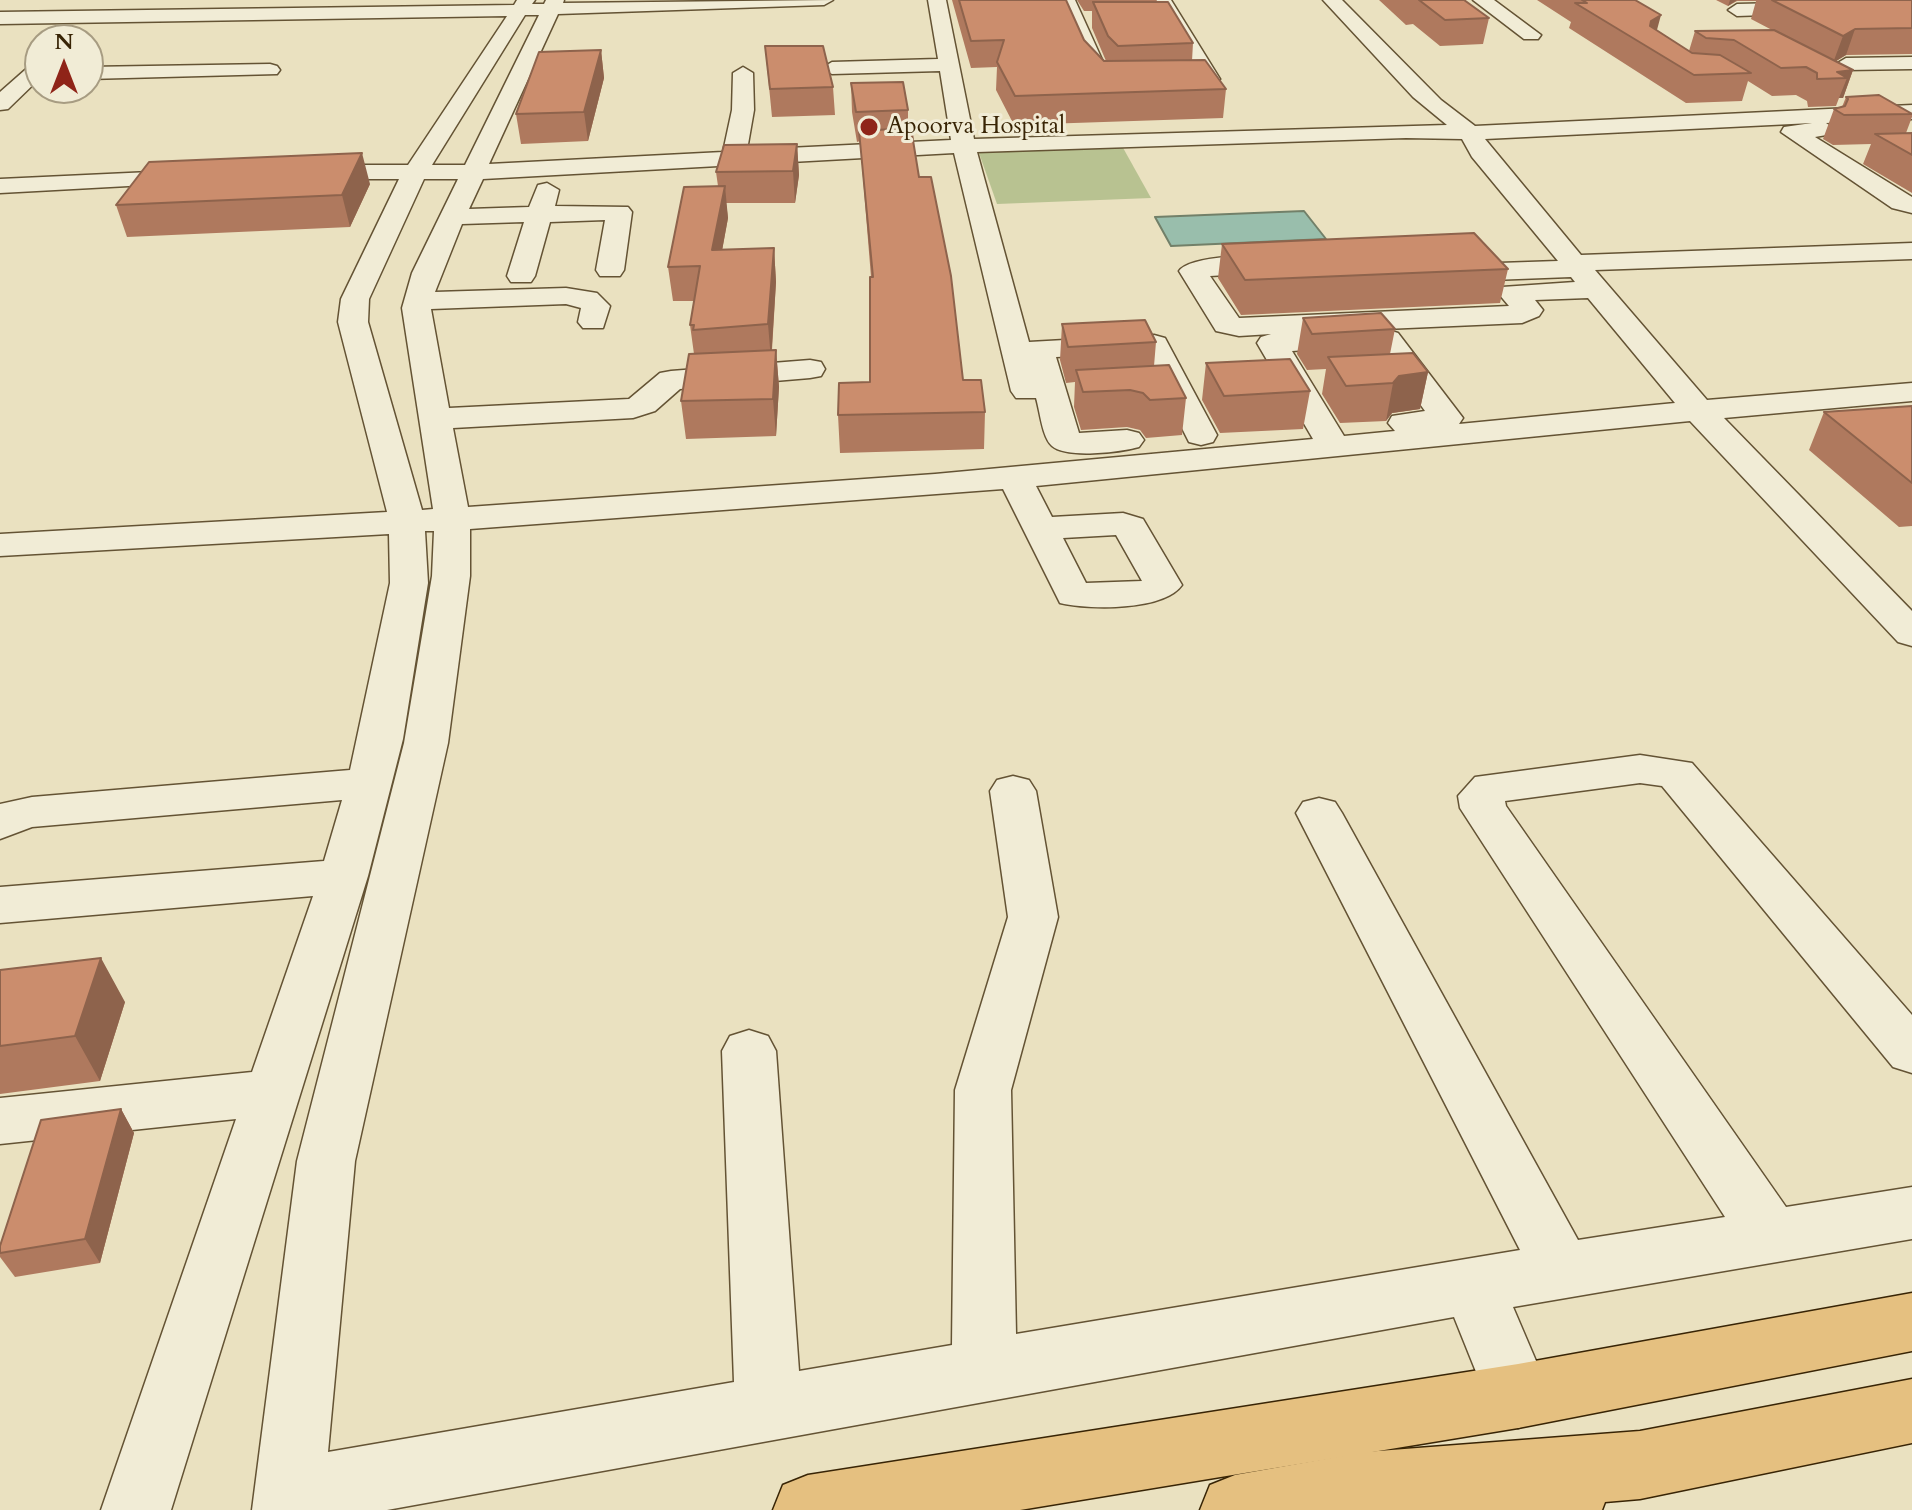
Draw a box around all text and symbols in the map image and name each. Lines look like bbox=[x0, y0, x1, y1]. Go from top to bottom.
north arrow bbox=[24, 24, 104, 104]
text: N bbox=[54, 27, 74, 57]
place label: Apoorva Hospital bbox=[887, 113, 1065, 141]
marker: Apoorva Hospital bbox=[858, 116, 880, 138]

